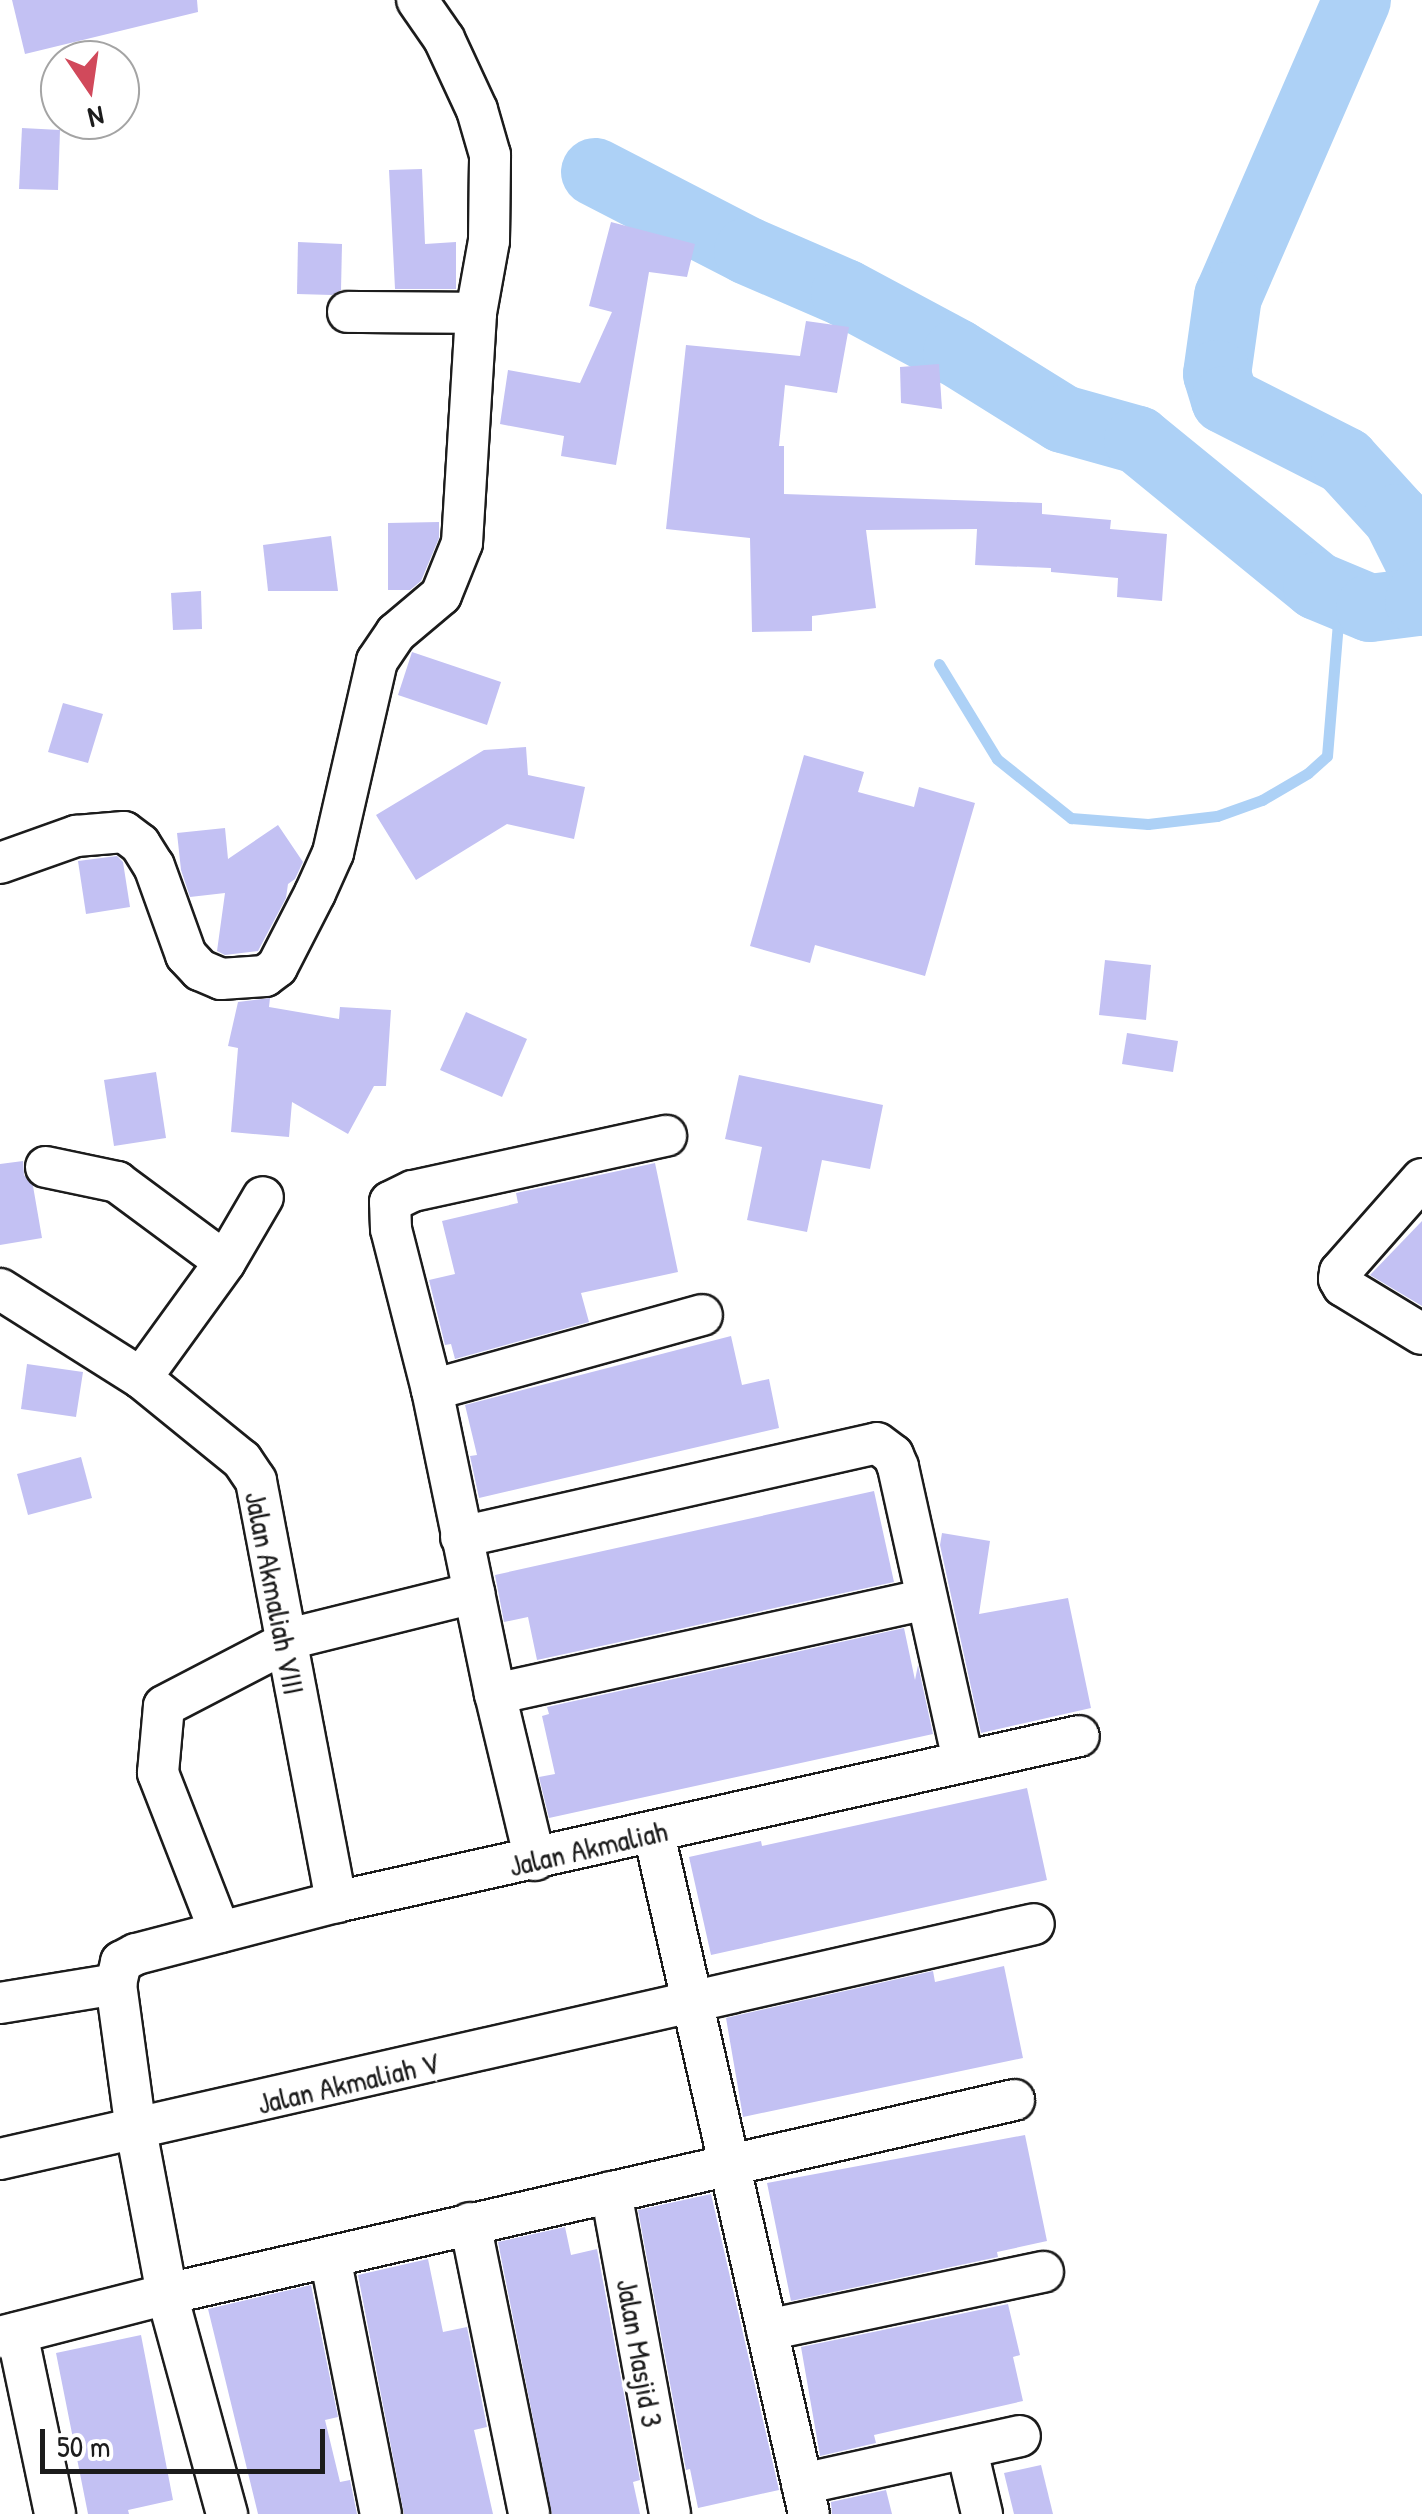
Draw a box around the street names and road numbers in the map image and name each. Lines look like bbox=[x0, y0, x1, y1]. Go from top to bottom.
street label: Jalan Akmaliah VIII bbox=[238, 1488, 312, 1698]
street label: Jalan Akmaliah bbox=[505, 1812, 671, 1884]
street label: Jalan Akmaliah V bbox=[254, 2045, 442, 2121]
street label: Jalan Masjid 3 bbox=[609, 2276, 671, 2430]

